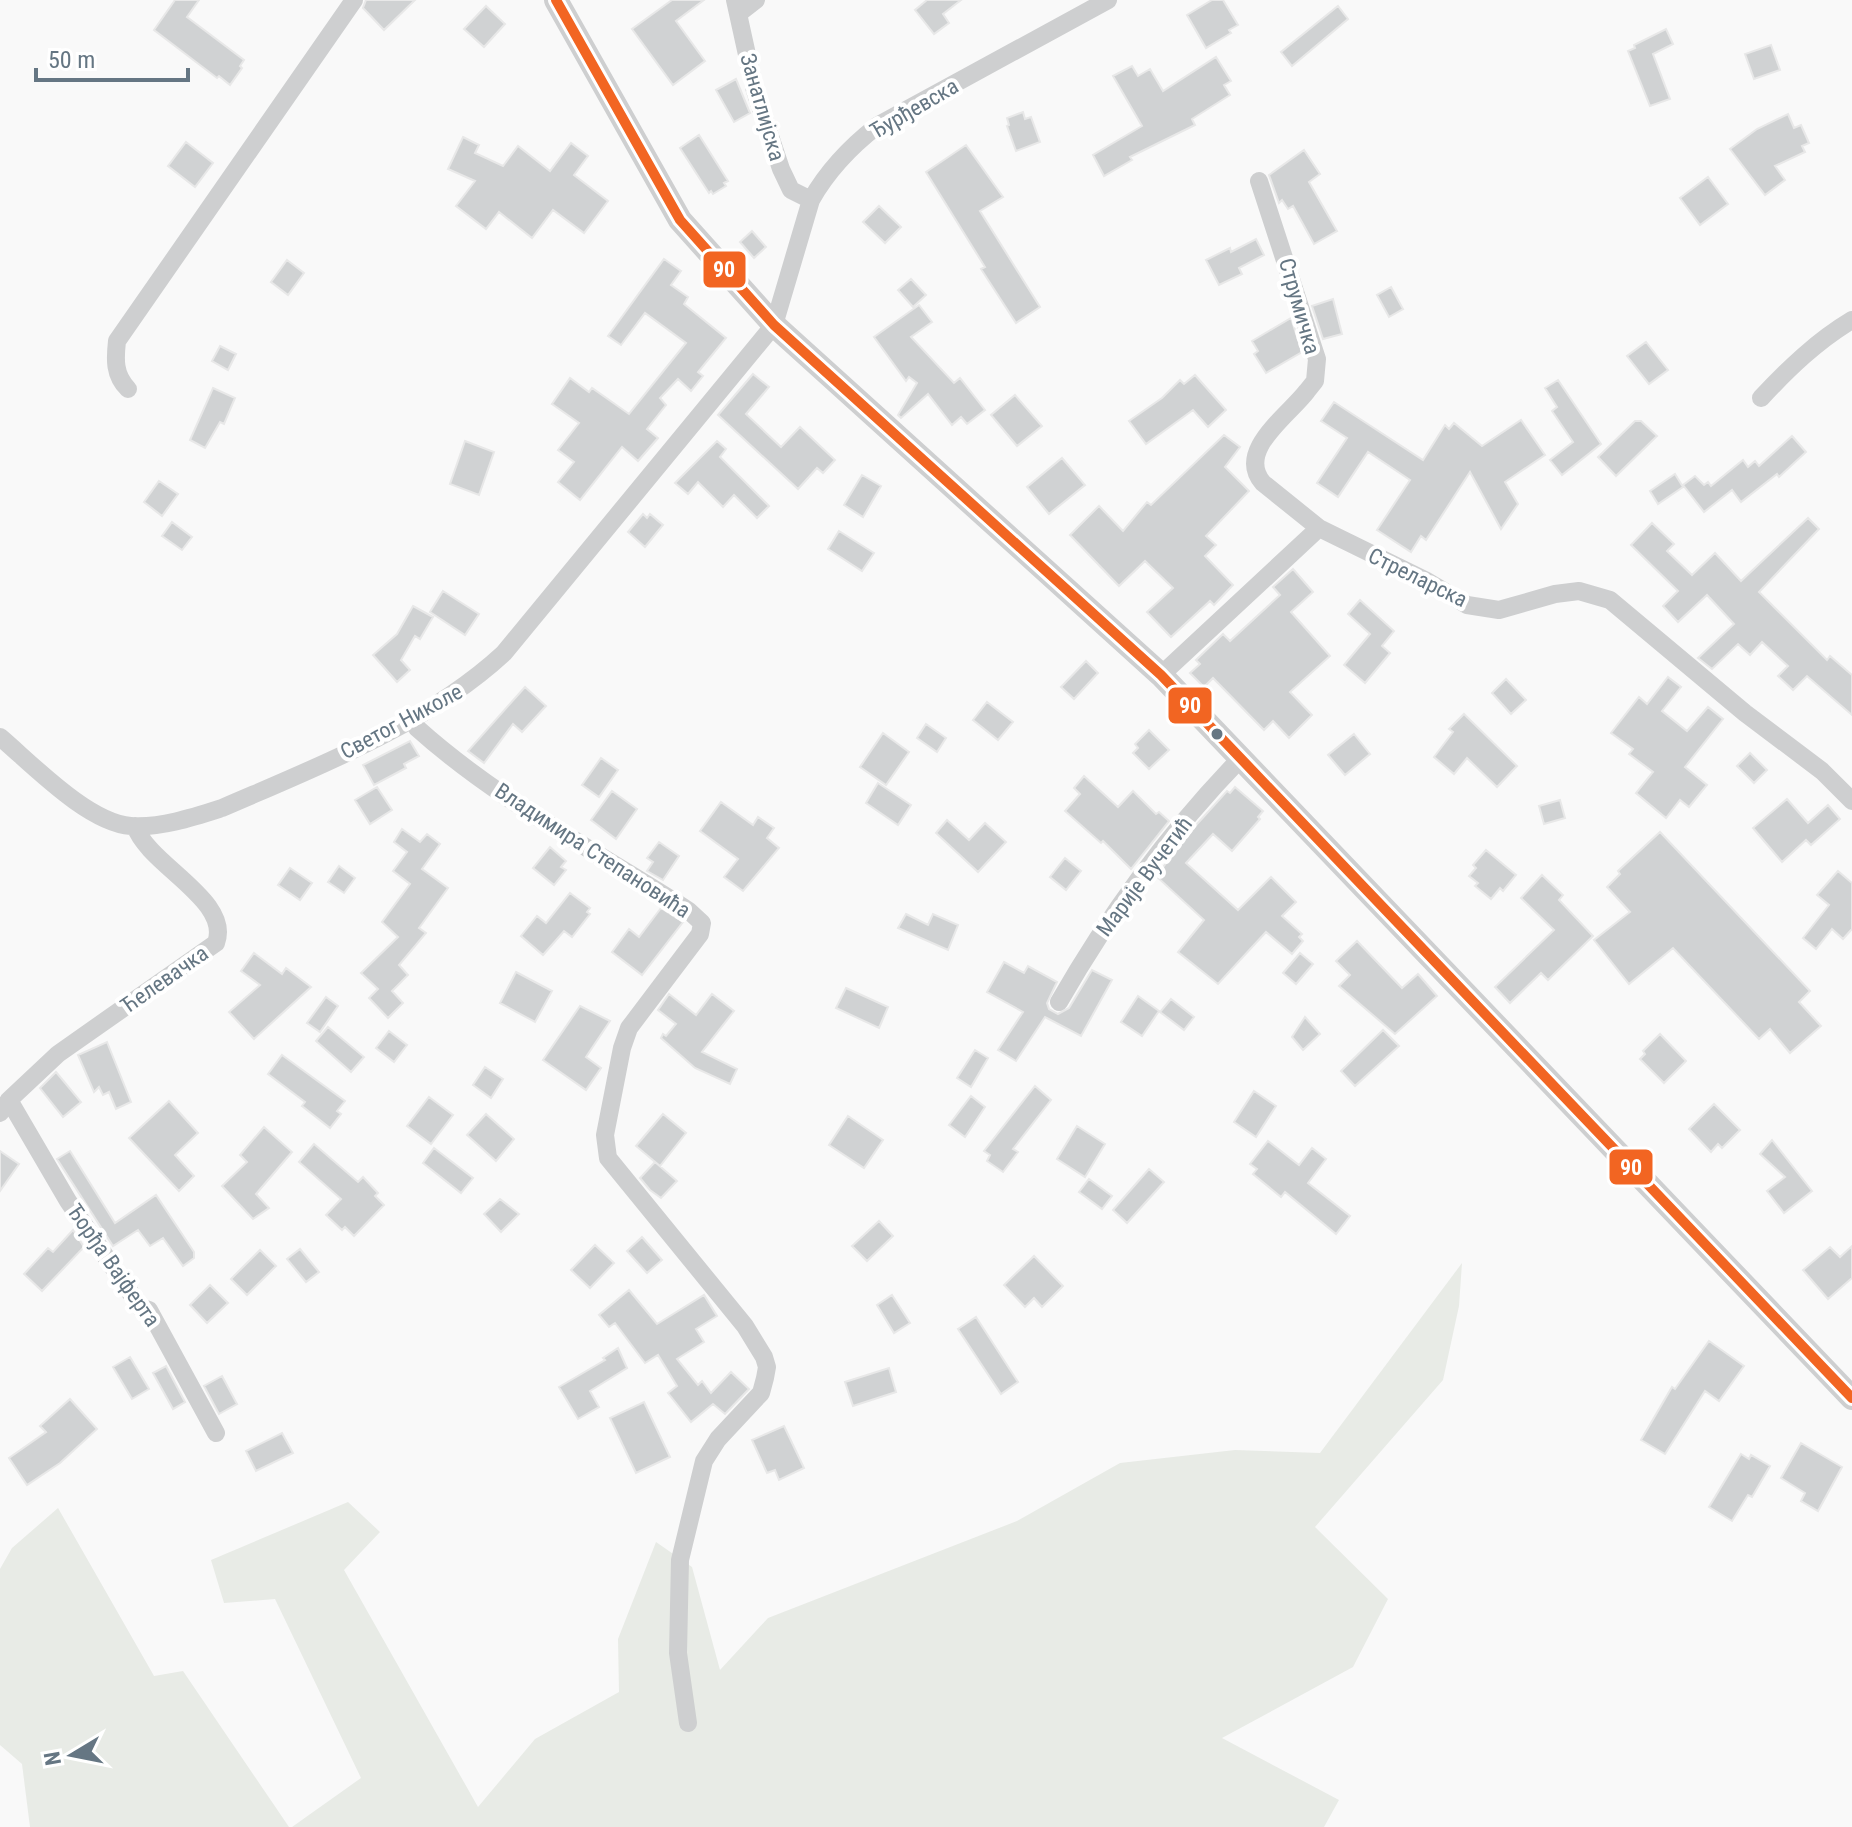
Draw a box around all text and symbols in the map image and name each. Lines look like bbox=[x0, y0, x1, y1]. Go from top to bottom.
scale bar bbox=[36, 32, 188, 82]
text: 50 m bbox=[48, 46, 95, 74]
street label: Занатлијска bbox=[735, 51, 790, 164]
street label: Ђурђевска bbox=[866, 73, 963, 144]
line badge: 90 bbox=[702, 250, 747, 289]
street label: Струмичка bbox=[1274, 255, 1325, 357]
text: 90 bbox=[713, 257, 735, 282]
street label: Стреларска bbox=[1364, 543, 1471, 612]
street label: Светог Николе bbox=[336, 679, 466, 764]
line badge: 90 bbox=[1167, 686, 1213, 725]
text: 90 bbox=[1179, 693, 1201, 718]
unlabelled marker bbox=[1209, 726, 1225, 742]
street label: Владимира Степановића bbox=[490, 778, 695, 923]
street label: Марије Вучетић bbox=[1091, 812, 1197, 941]
street label: Ћелевачка bbox=[116, 940, 213, 1019]
line badge: 90 bbox=[1608, 1148, 1654, 1186]
text: 90 bbox=[1620, 1155, 1642, 1180]
street label: Ђорђа Вајферта bbox=[62, 1199, 165, 1331]
north arrow bbox=[32, 1715, 112, 1795]
text: N bbox=[39, 1750, 66, 1767]

